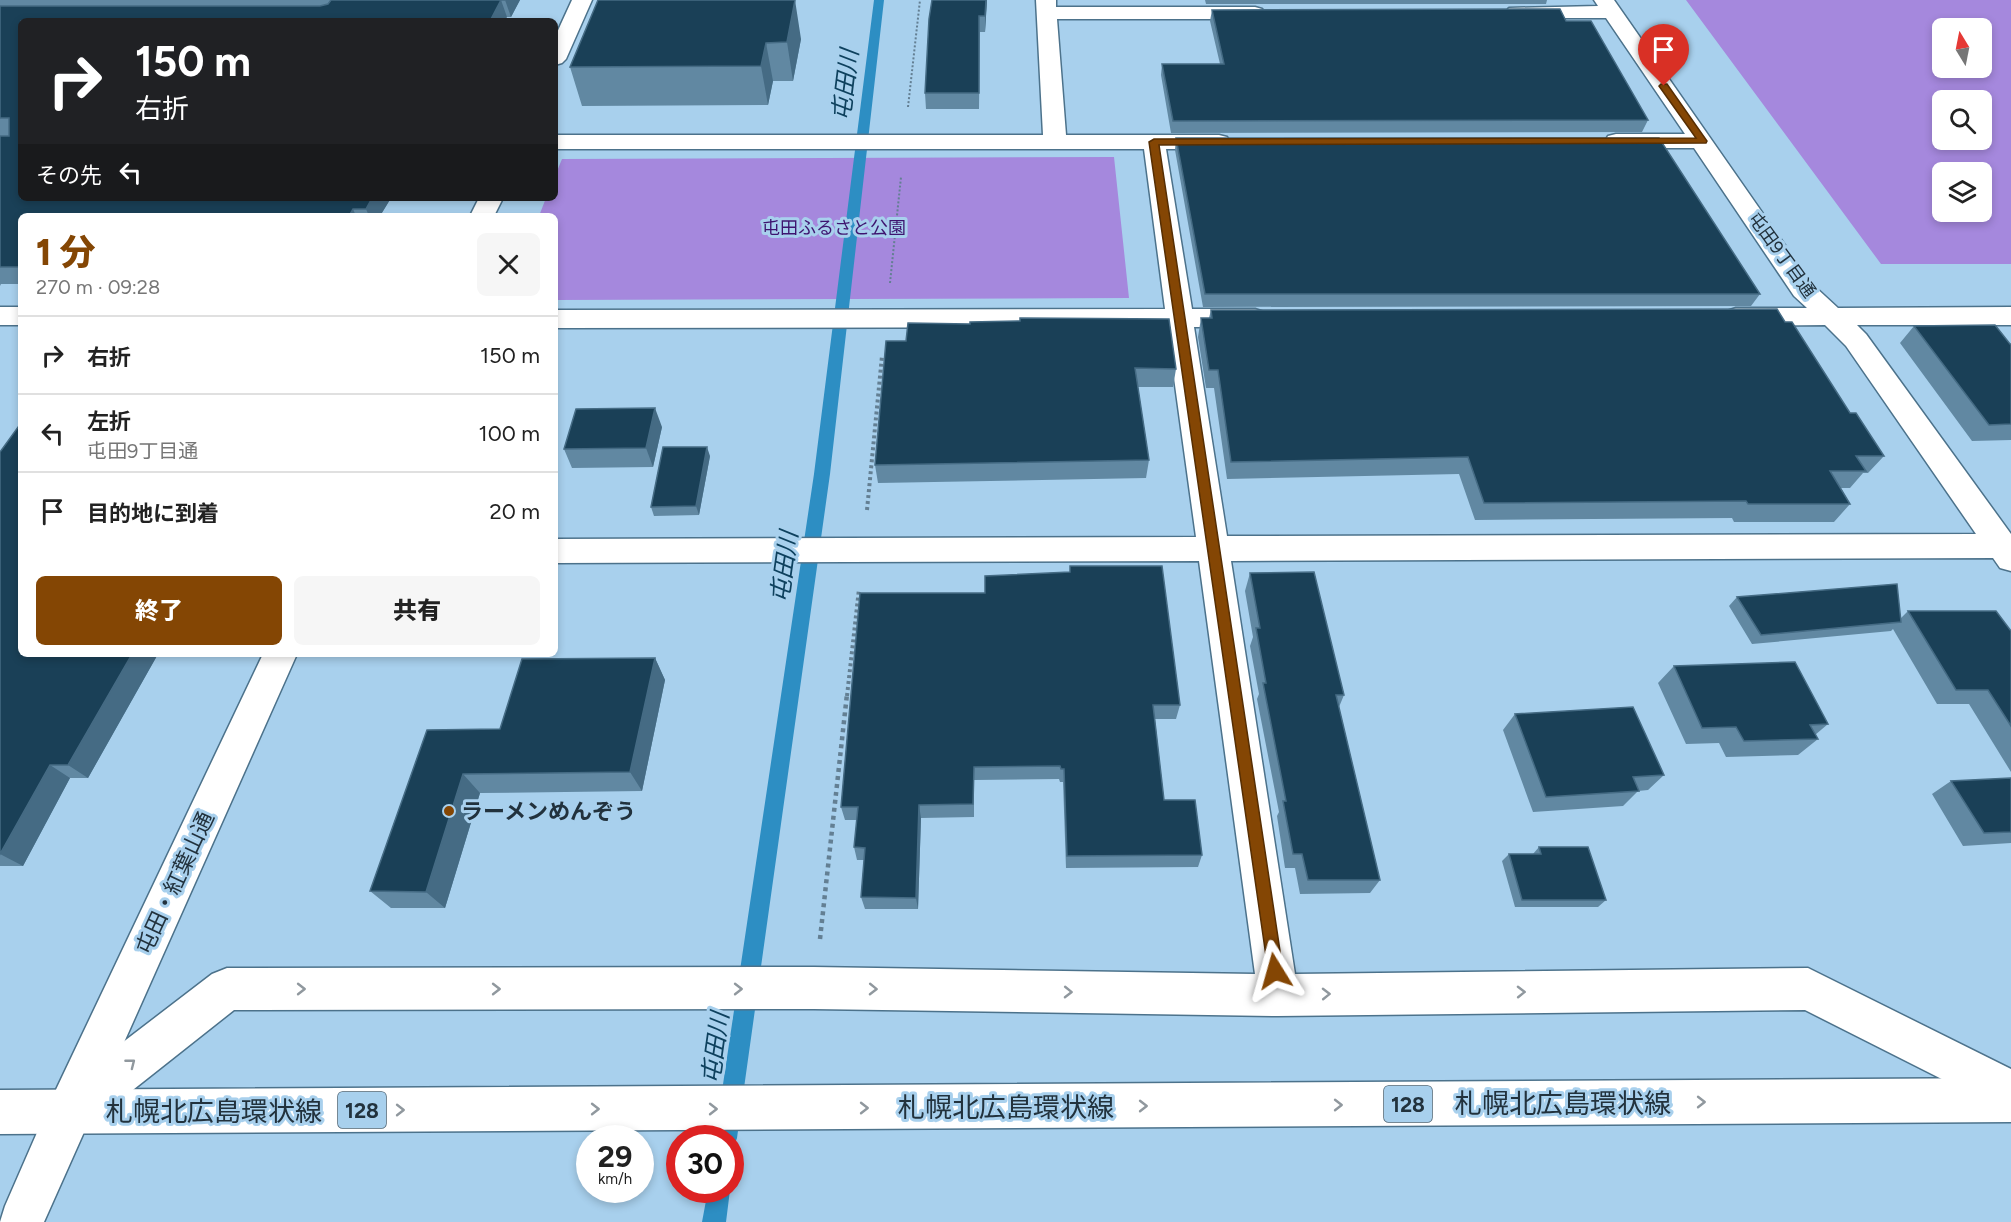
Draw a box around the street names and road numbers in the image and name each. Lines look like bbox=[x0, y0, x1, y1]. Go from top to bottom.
street label: 屯田9丁目通 bbox=[1744, 208, 1820, 302]
street label: 屯田・紅葉山通 bbox=[130, 808, 220, 958]
road number: 128 bbox=[1384, 1086, 1432, 1122]
street label: 札幌北広島環状線 bbox=[1455, 1087, 1671, 1120]
street label: 札幌北広島環状線 bbox=[898, 1091, 1114, 1124]
road number: 128 bbox=[338, 1092, 386, 1128]
street label: 札幌北広島環状線 bbox=[106, 1095, 322, 1128]

